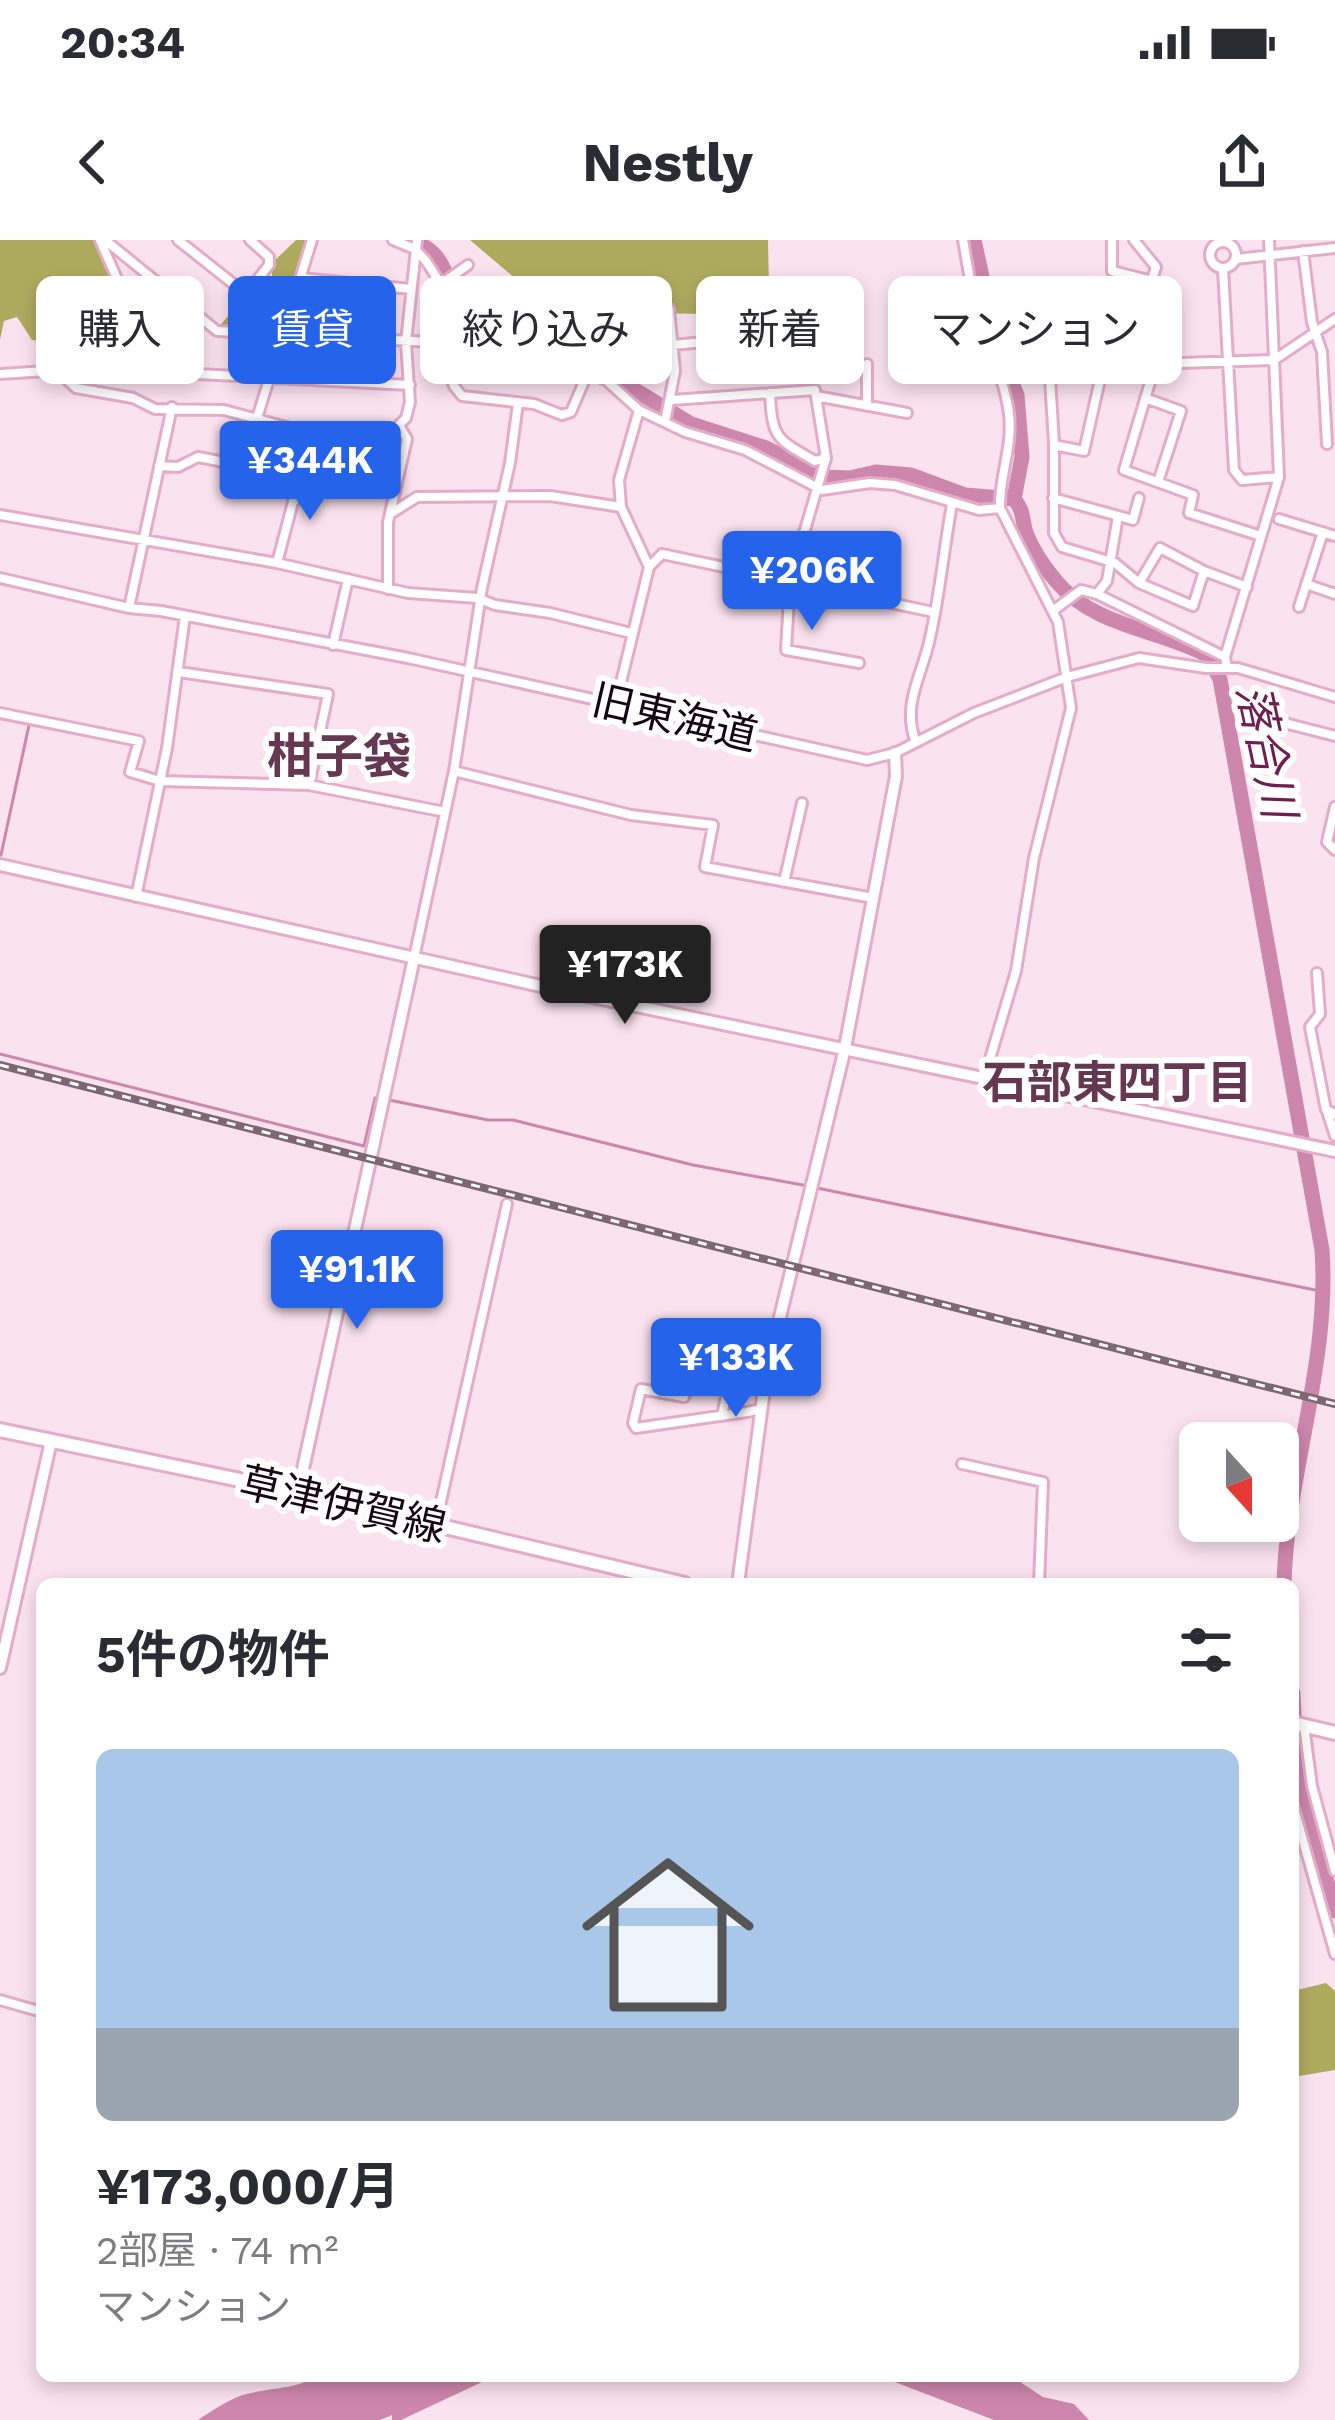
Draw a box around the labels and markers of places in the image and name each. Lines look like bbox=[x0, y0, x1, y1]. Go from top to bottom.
pin: ¥344K bbox=[226, 421, 394, 523]
pin: ¥206K bbox=[728, 531, 896, 633]
pin: ¥173K bbox=[541, 925, 709, 1027]
pin: ¥91.1K bbox=[259, 1230, 455, 1332]
pin: ¥133K bbox=[652, 1318, 820, 1420]

